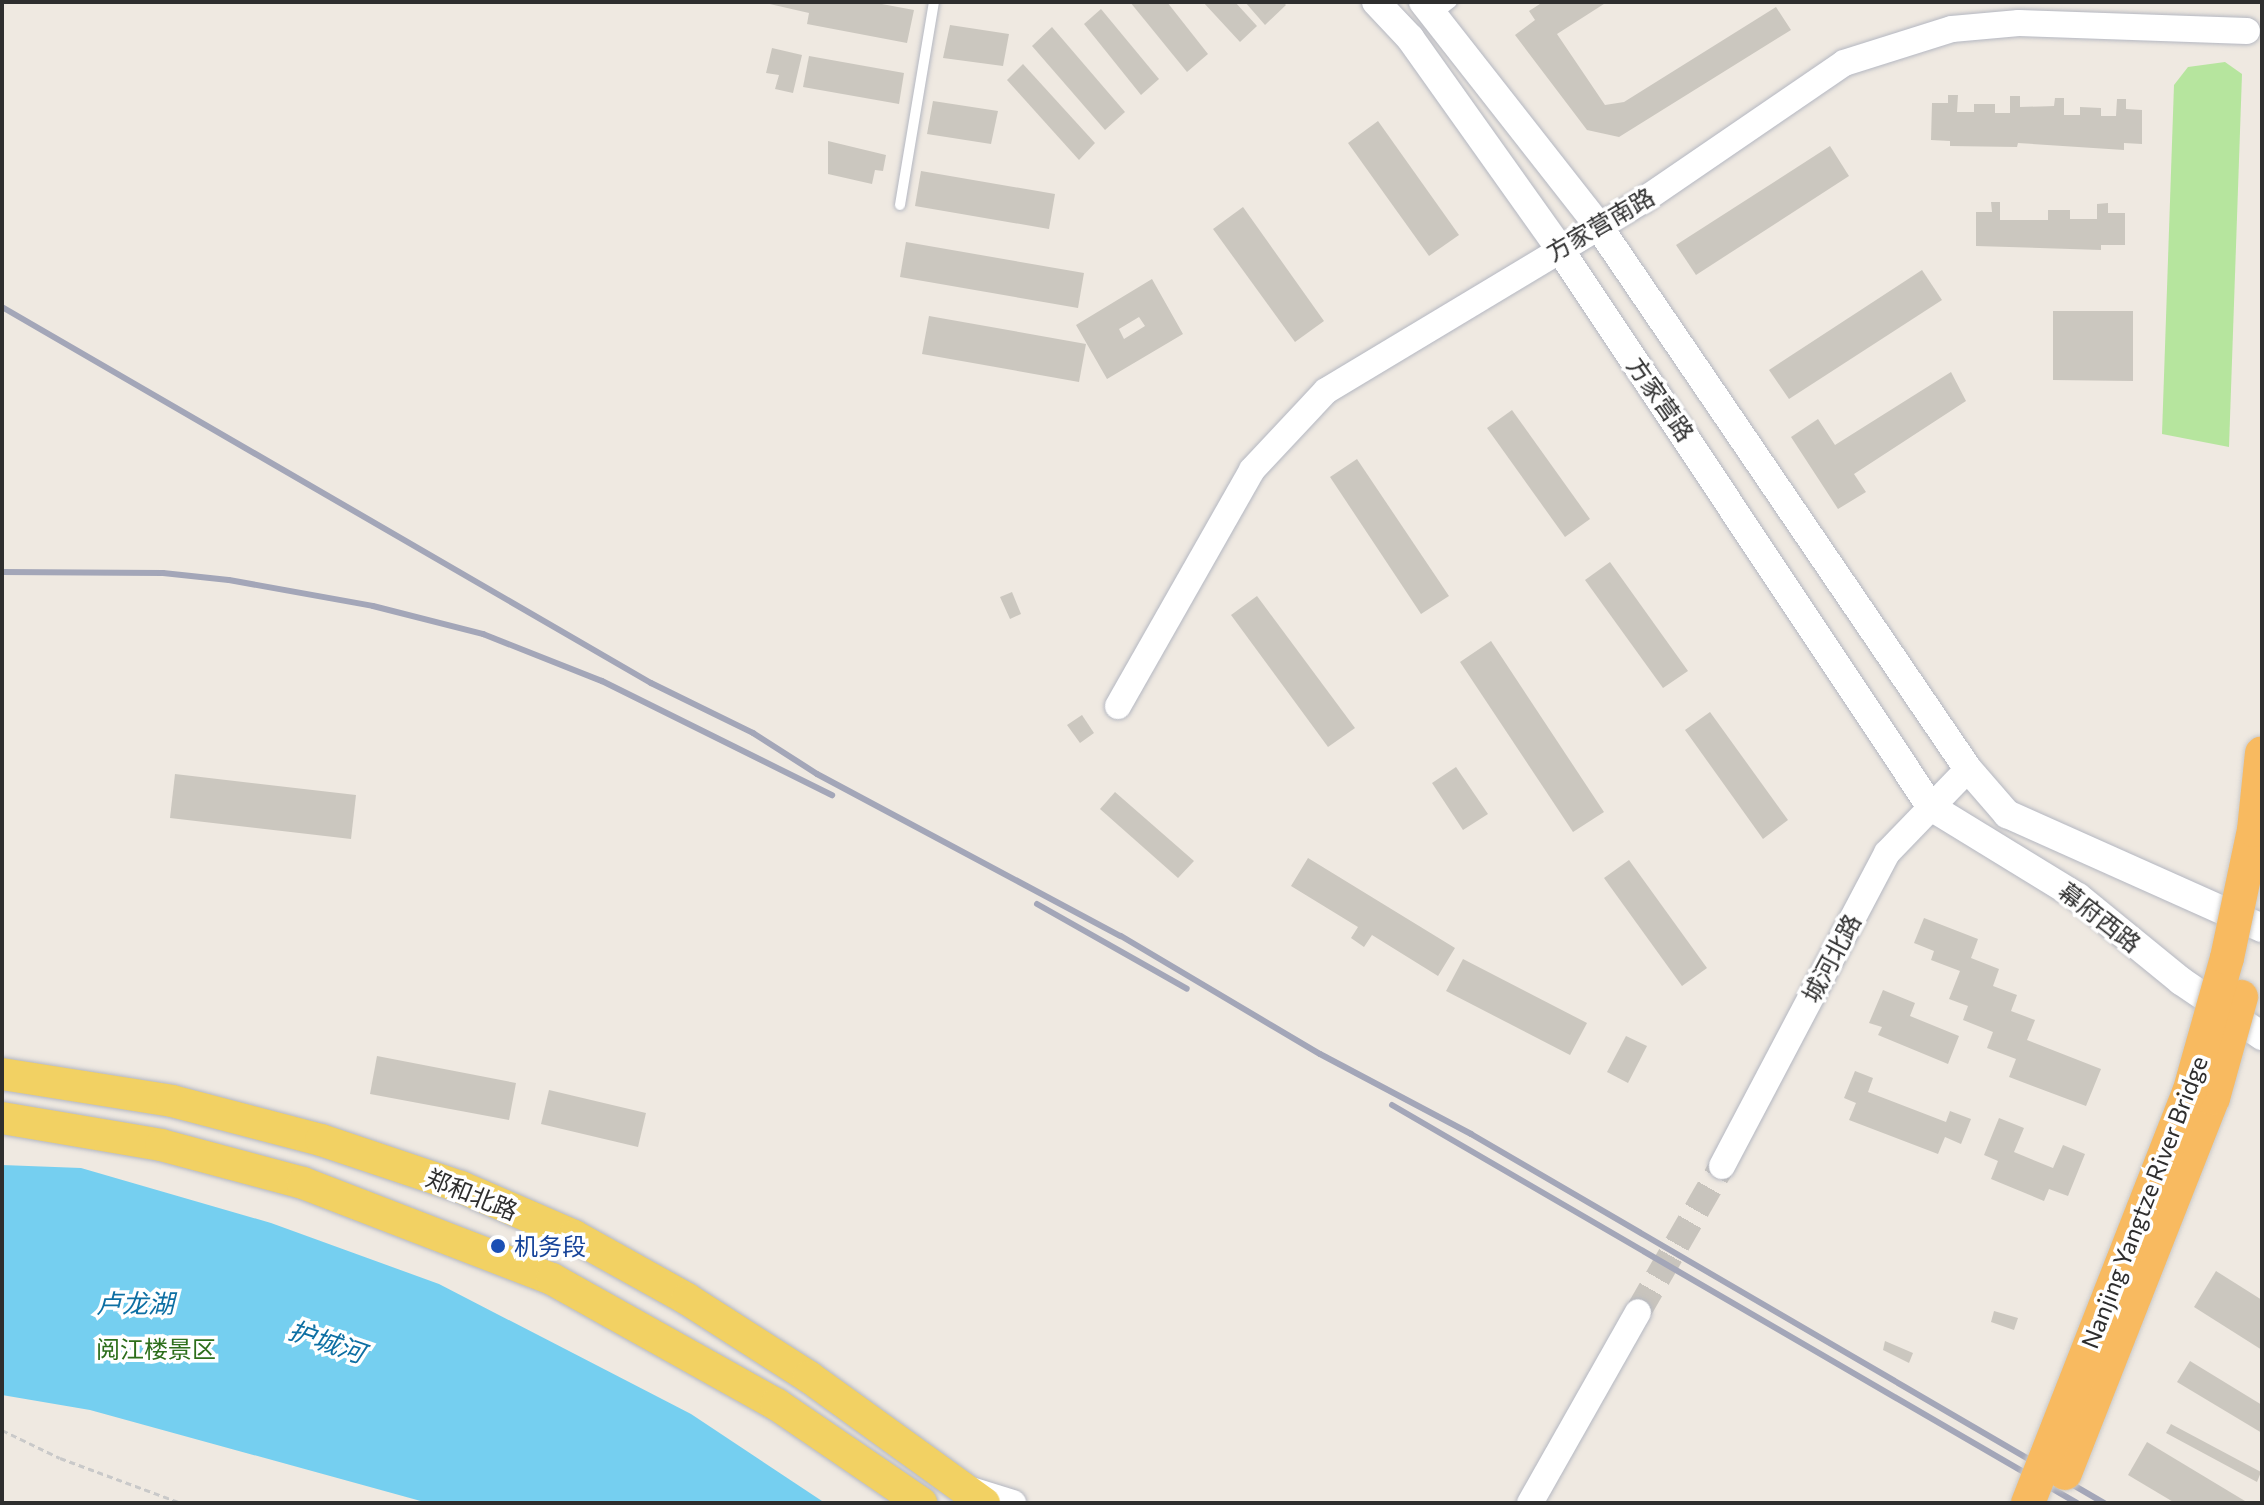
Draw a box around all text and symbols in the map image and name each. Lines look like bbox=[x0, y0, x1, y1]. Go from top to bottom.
street label: 方家营南路 bbox=[1541, 182, 1659, 266]
street label: 方家营路 bbox=[1622, 351, 1700, 447]
street label: 幕府西路 bbox=[2053, 876, 2147, 958]
street label: 城河北路 bbox=[1796, 909, 1866, 1007]
street label: Nanjing Yangtze River Bridge bbox=[2075, 1052, 2213, 1352]
street label: 郑和北路 bbox=[422, 1163, 522, 1225]
place label: 机务段 bbox=[514, 1232, 586, 1260]
marker: 机务段 bbox=[489, 1237, 507, 1255]
water label: 卢龙湖 bbox=[96, 1287, 174, 1319]
water label: 护城河 bbox=[285, 1314, 369, 1368]
park label: 阅江楼景区 bbox=[96, 1335, 216, 1363]

